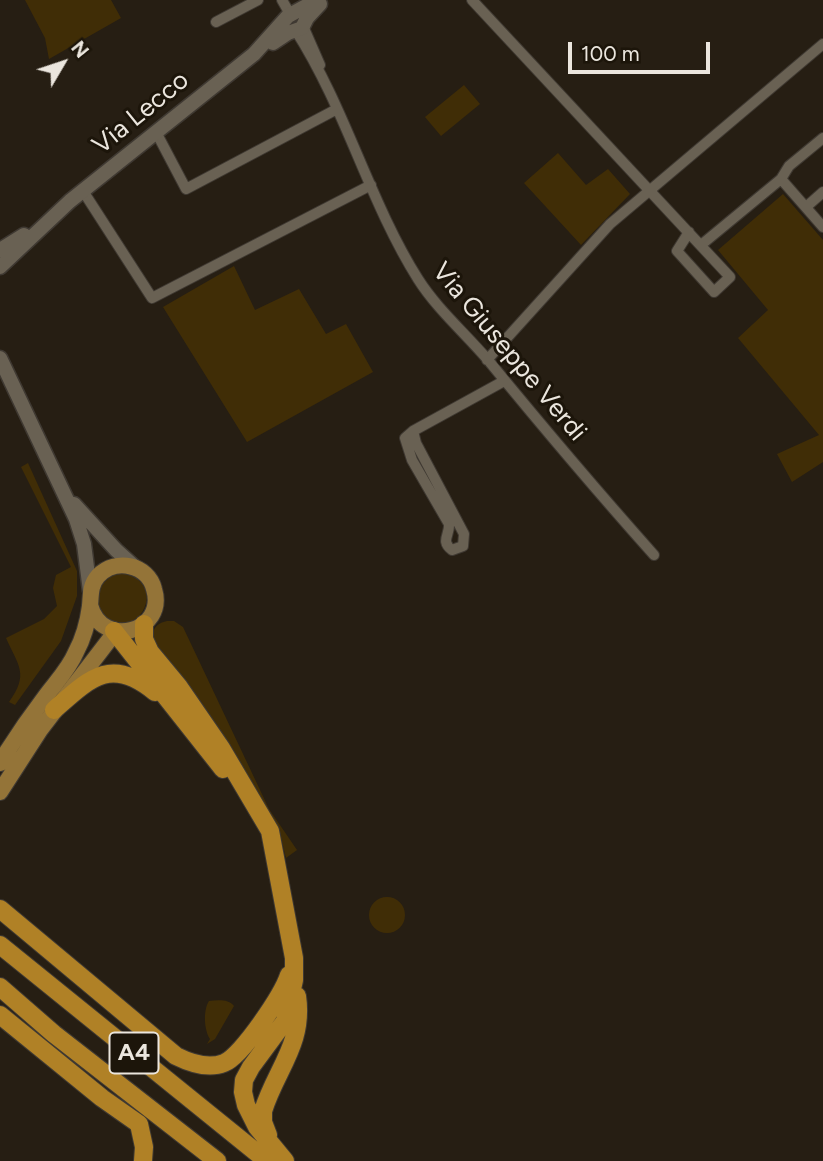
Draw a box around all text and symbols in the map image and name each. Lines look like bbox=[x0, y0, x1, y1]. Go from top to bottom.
north arrow bbox=[28, 28, 98, 98]
scale bar bbox=[571, 28, 713, 72]
text: N bbox=[66, 37, 93, 62]
text: 100 m bbox=[581, 41, 640, 66]
street label: Via Lecco bbox=[87, 65, 195, 161]
street label: Via Giuseppe Verdi bbox=[425, 257, 593, 447]
road number: A4 bbox=[110, 1032, 158, 1073]

